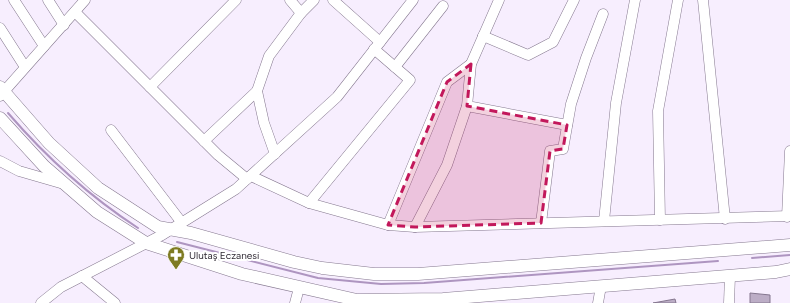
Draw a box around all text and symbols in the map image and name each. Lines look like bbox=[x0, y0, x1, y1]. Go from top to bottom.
pharmacy icon: Ulutaş Eczanesi bbox=[166, 245, 186, 270]
place label: Ulutaş Eczanesi bbox=[189, 249, 259, 262]

